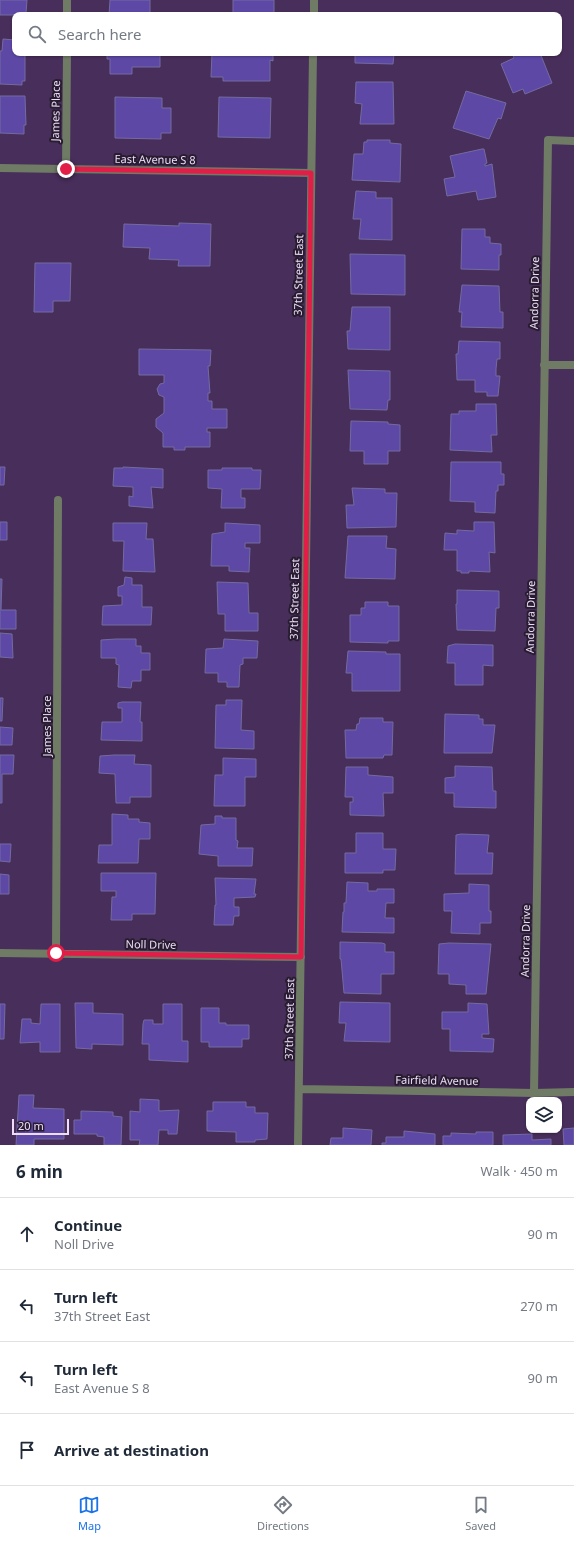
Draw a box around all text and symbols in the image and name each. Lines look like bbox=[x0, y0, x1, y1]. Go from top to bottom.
search box bbox=[12, 12, 562, 56]
icon: search bbox=[26, 23, 48, 45]
text: Search here bbox=[58, 24, 141, 44]
street label: James Place bbox=[47, 80, 63, 143]
street label: East Avenue S 8 bbox=[114, 151, 196, 167]
route end bbox=[57, 160, 75, 178]
street label: 37th Street East bbox=[290, 234, 306, 316]
street label: Andorra Drive bbox=[526, 257, 542, 329]
street label: 37th Street East bbox=[286, 558, 302, 640]
street label: Andorra Drive bbox=[522, 581, 538, 653]
street label: James Place bbox=[39, 696, 54, 757]
street label: Andorra Drive bbox=[517, 905, 533, 977]
street label: Noll Drive bbox=[125, 936, 177, 952]
route start bbox=[47, 944, 65, 962]
street label: 37th Street East bbox=[281, 978, 297, 1060]
street label: Fairfield Avenue bbox=[395, 1072, 479, 1088]
map controls bbox=[526, 1097, 562, 1133]
button: layers bbox=[526, 1097, 562, 1133]
scale bar bbox=[12, 1117, 69, 1136]
text: 20 m bbox=[18, 1118, 44, 1133]
text: 6 min bbox=[16, 1160, 63, 1183]
text: Walk · 450 m bbox=[480, 1162, 558, 1180]
text: Continue bbox=[54, 1215, 122, 1235]
icon: ahead bbox=[16, 1223, 38, 1245]
text: 90 m bbox=[528, 1225, 558, 1243]
text: Noll Drive bbox=[54, 1235, 114, 1253]
text: Turn left bbox=[54, 1287, 118, 1307]
icon: left bbox=[16, 1295, 38, 1317]
text: 270 m bbox=[520, 1297, 558, 1315]
text: 37th Street East bbox=[54, 1307, 150, 1325]
text: Turn left bbox=[54, 1359, 118, 1379]
icon: left bbox=[16, 1367, 38, 1389]
text: 90 m bbox=[528, 1369, 558, 1387]
text: East Avenue S 8 bbox=[54, 1379, 150, 1397]
icon: arrive bbox=[16, 1439, 38, 1461]
text: Arrive at destination bbox=[54, 1440, 209, 1460]
tab: Map bbox=[78, 1494, 101, 1533]
tab: Directions bbox=[257, 1494, 309, 1533]
tab: Saved bbox=[465, 1494, 496, 1533]

